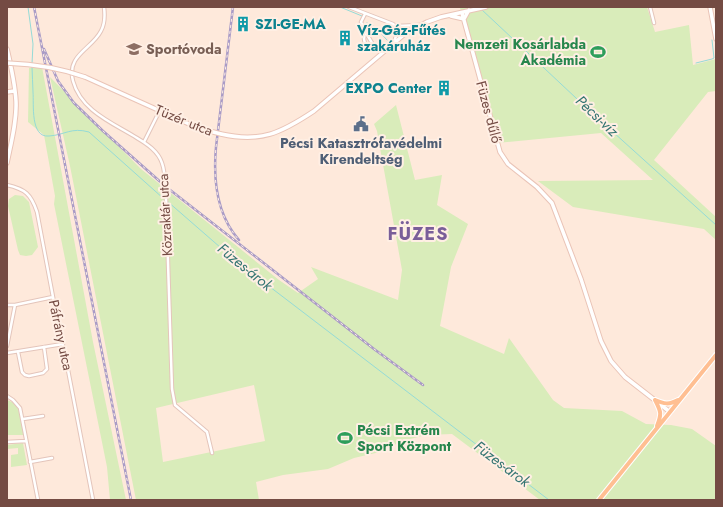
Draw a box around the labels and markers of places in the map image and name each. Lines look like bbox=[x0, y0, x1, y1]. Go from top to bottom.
place label: SZI-GE-MA bbox=[255, 14, 326, 34]
building icon: SZI-GE-MA bbox=[234, 15, 252, 33]
place label: Víz-Gáz-Fűtés szakáruház bbox=[356, 20, 446, 56]
building icon: Víz-Gáz-Fűtés szakáruház bbox=[336, 29, 354, 47]
place label: Nemzeti Kosárlabda Akadémia bbox=[454, 34, 586, 70]
place label: Sportóvoda bbox=[146, 39, 222, 59]
school or university icon: Sportóvoda bbox=[125, 40, 143, 58]
sports icon: Nemzeti Kosárlabda Akadémia bbox=[589, 43, 607, 61]
place label: EXPO Center bbox=[345, 78, 432, 98]
building icon: EXPO Center bbox=[435, 79, 453, 97]
public building icon: Pécsi Katasztrófavédelmi Kirendeltség bbox=[352, 115, 370, 133]
place label: Pécsi Katasztrófavédelmi Kirendeltség bbox=[280, 133, 442, 169]
place label: Pécsi Extrém Sport Központ bbox=[357, 420, 452, 456]
sports icon: Pécsi Extrém Sport Központ bbox=[336, 429, 354, 447]

